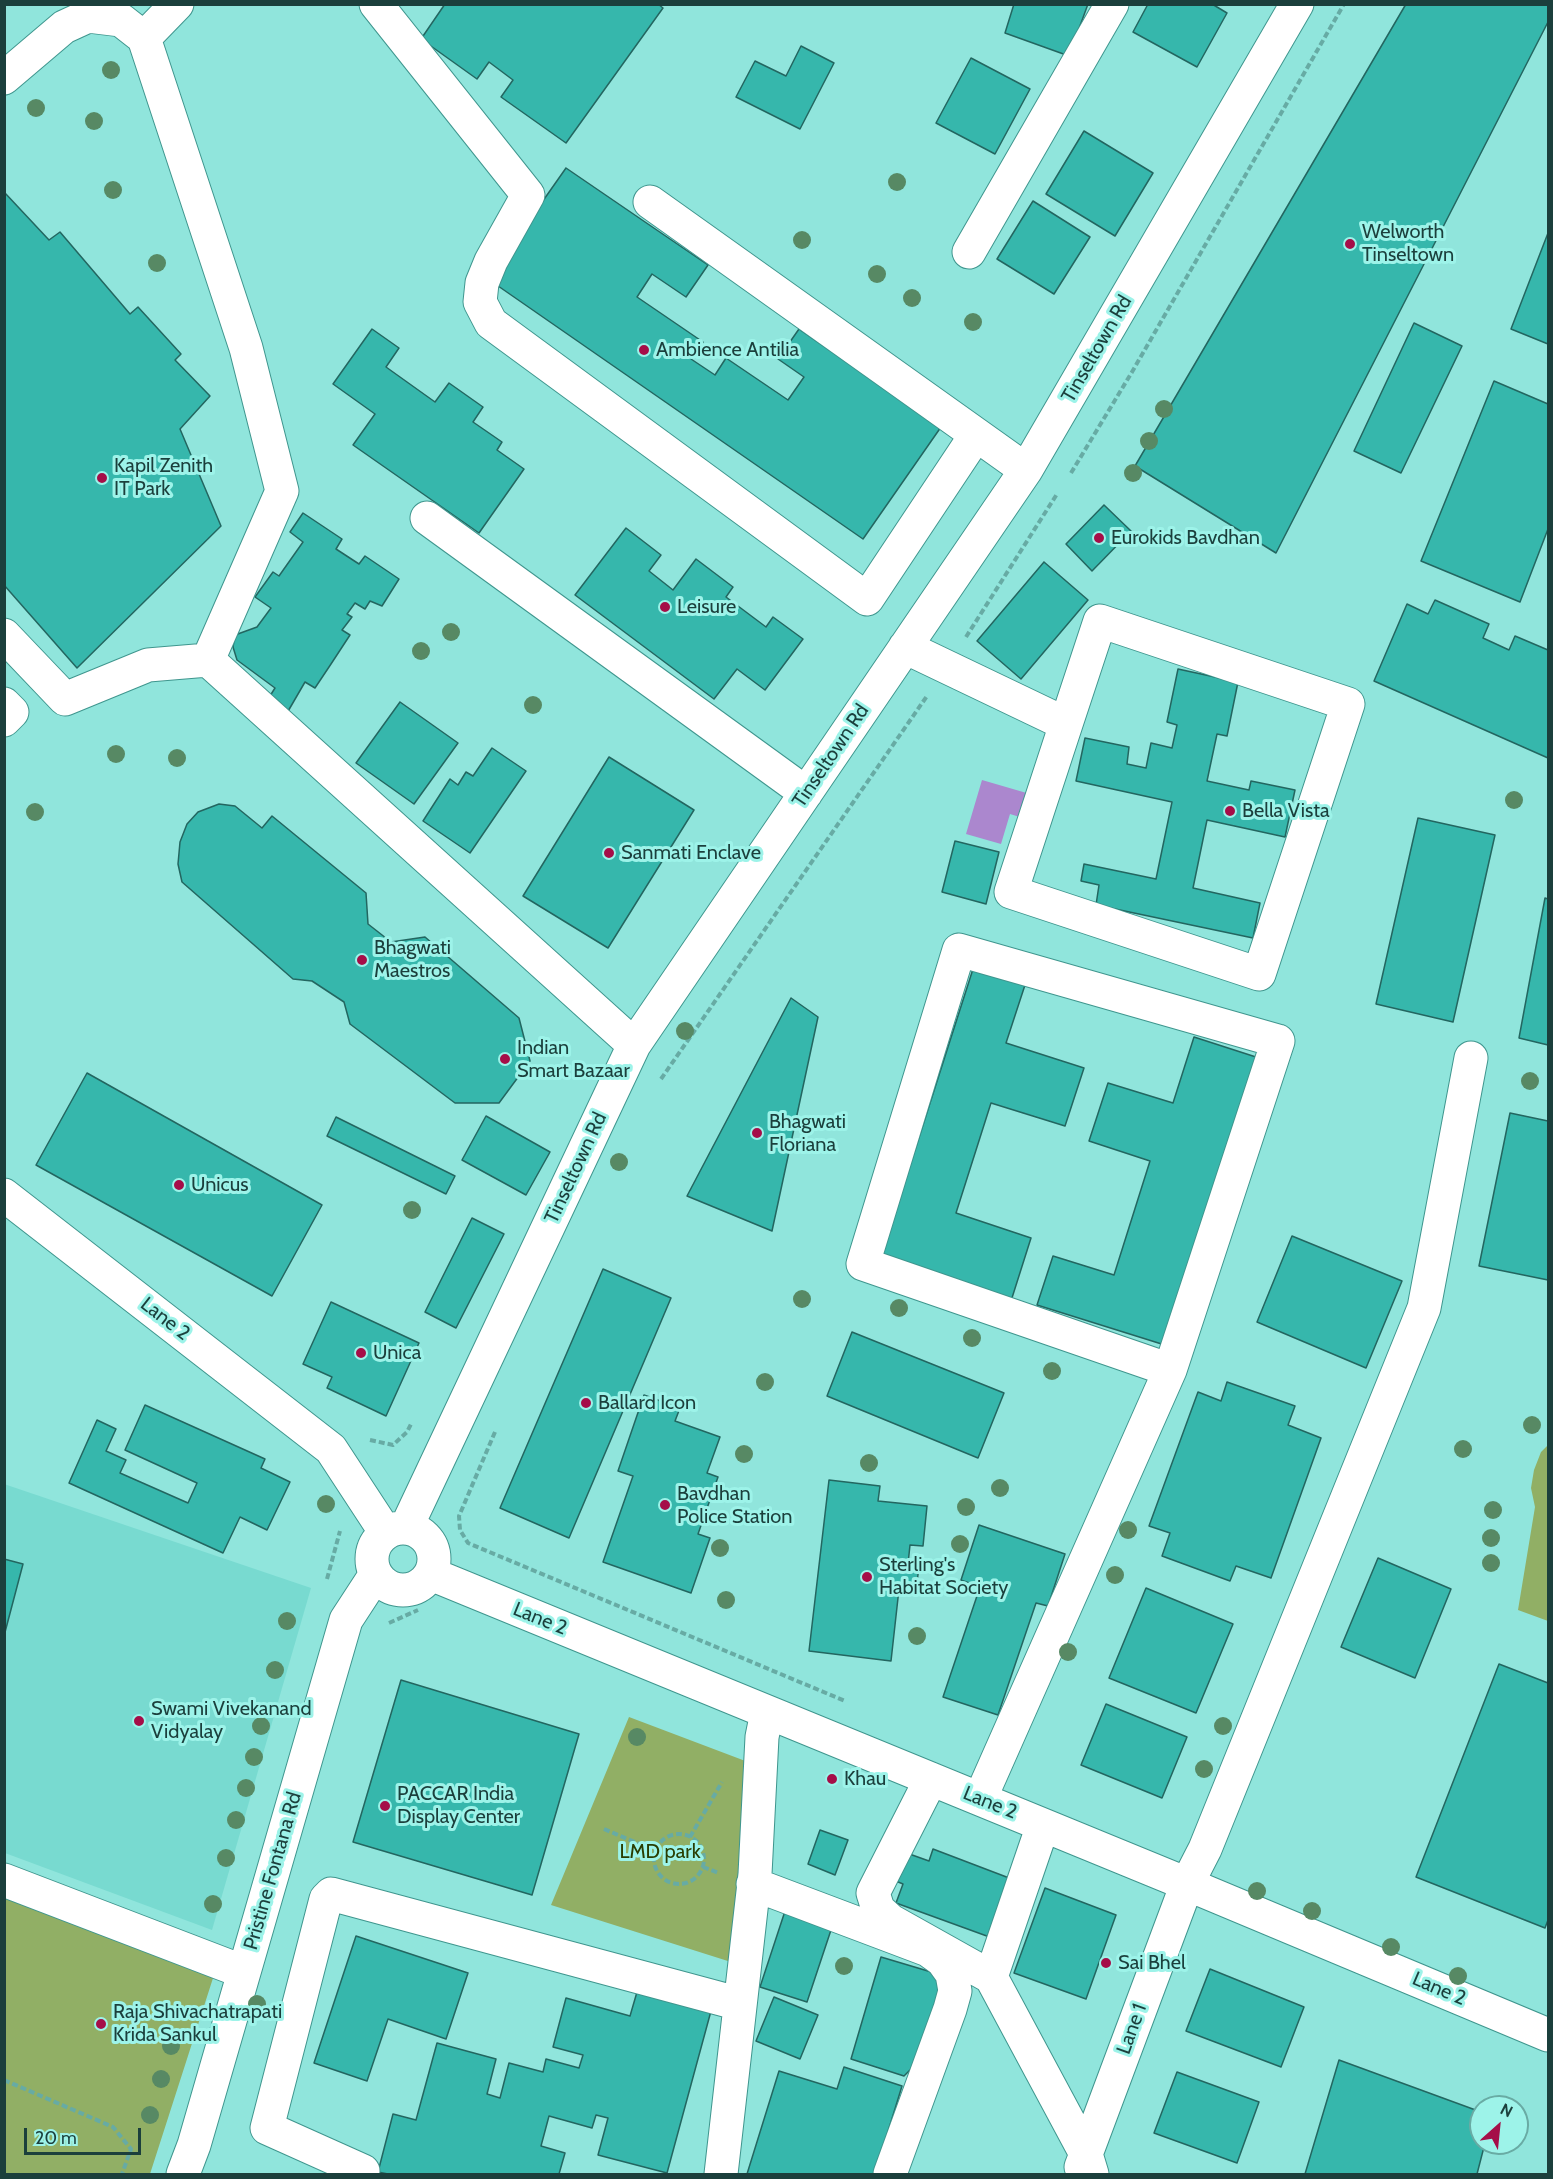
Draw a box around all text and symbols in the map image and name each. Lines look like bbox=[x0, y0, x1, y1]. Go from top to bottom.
place label: Welworth Tinseltown bbox=[1362, 220, 1454, 267]
marker: Welworth Tinseltown bbox=[1343, 237, 1357, 251]
street label: Tinseltown Rd bbox=[1057, 291, 1137, 407]
place label: Ambience Antilia bbox=[656, 338, 799, 362]
marker: Ambience Antilia bbox=[637, 343, 651, 357]
place label: Kapil Zenith IT Park bbox=[114, 454, 213, 501]
marker: Kapil Zenith IT Park bbox=[95, 471, 109, 485]
place label: Eurokids Bavdhan bbox=[1111, 526, 1260, 550]
marker: Eurokids Bavdhan bbox=[1092, 531, 1106, 545]
place label: Leisure bbox=[677, 595, 736, 619]
marker: Leisure bbox=[658, 600, 672, 614]
street label: Tinseltown Rd bbox=[788, 700, 874, 812]
place label: Bella Vista bbox=[1242, 799, 1330, 823]
marker: Bella Vista bbox=[1223, 804, 1237, 818]
place label: Sanmati Enclave bbox=[621, 841, 761, 865]
marker: Sanmati Enclave bbox=[602, 846, 616, 860]
place label: Bhagwati Maestros bbox=[374, 936, 451, 983]
marker: Bhagwati Maestros bbox=[355, 953, 369, 967]
place label: Indian Smart Bazaar bbox=[517, 1036, 630, 1083]
marker: Indian Smart Bazaar bbox=[498, 1052, 512, 1066]
street label: Tinseltown Rd bbox=[540, 1109, 612, 1227]
place label: Bhagwati Floriana bbox=[769, 1110, 846, 1157]
marker: Bhagwati Floriana bbox=[750, 1126, 764, 1140]
place label: Unicus bbox=[191, 1173, 248, 1197]
marker: Unicus bbox=[172, 1178, 186, 1192]
street label: Lane 2 bbox=[136, 1292, 194, 1346]
place label: Unica bbox=[373, 1341, 421, 1365]
marker: Unica bbox=[354, 1346, 368, 1360]
place label: Ballard Icon bbox=[598, 1391, 696, 1415]
marker: Ballard Icon bbox=[579, 1396, 593, 1410]
place label: Bavdhan Police Station bbox=[677, 1482, 792, 1529]
marker: Bavdhan Police Station bbox=[658, 1498, 672, 1512]
place label: Sterling's Habitat Society bbox=[879, 1553, 1008, 1600]
marker: Sterling's Habitat Society bbox=[860, 1570, 874, 1584]
street label: Lane 2 bbox=[510, 1597, 570, 1641]
place label: Swami Vivekanand Vidyalay bbox=[151, 1697, 311, 1744]
marker: Swami Vivekanand Vidyalay bbox=[132, 1714, 146, 1728]
place label: Khau bbox=[844, 1767, 886, 1791]
marker: Khau bbox=[825, 1772, 839, 1786]
street label: Lane 2 bbox=[960, 1781, 1020, 1825]
place label: PACCAR India Display Center bbox=[397, 1782, 520, 1829]
street label: Pristine Fontana Rd bbox=[239, 1789, 307, 1953]
marker: PACCAR India Display Center bbox=[378, 1799, 392, 1813]
park label: LMD park bbox=[619, 1840, 701, 1864]
place label: Sai Bhel bbox=[1118, 1951, 1186, 1975]
marker: Sai Bhel bbox=[1099, 1956, 1113, 1970]
street label: Lane 2 bbox=[1409, 1967, 1469, 2011]
place label: Raja Shivachatrapati Krida Sankul bbox=[113, 2000, 282, 2047]
street label: Lane 1 bbox=[1112, 2000, 1152, 2058]
marker: Raja Shivachatrapati Krida Sankul bbox=[94, 2017, 108, 2031]
north arrow bbox=[1469, 2095, 1529, 2155]
text: N bbox=[1497, 2099, 1516, 2121]
scale bar bbox=[27, 2116, 144, 2154]
text: 20 m bbox=[35, 2127, 77, 2149]

